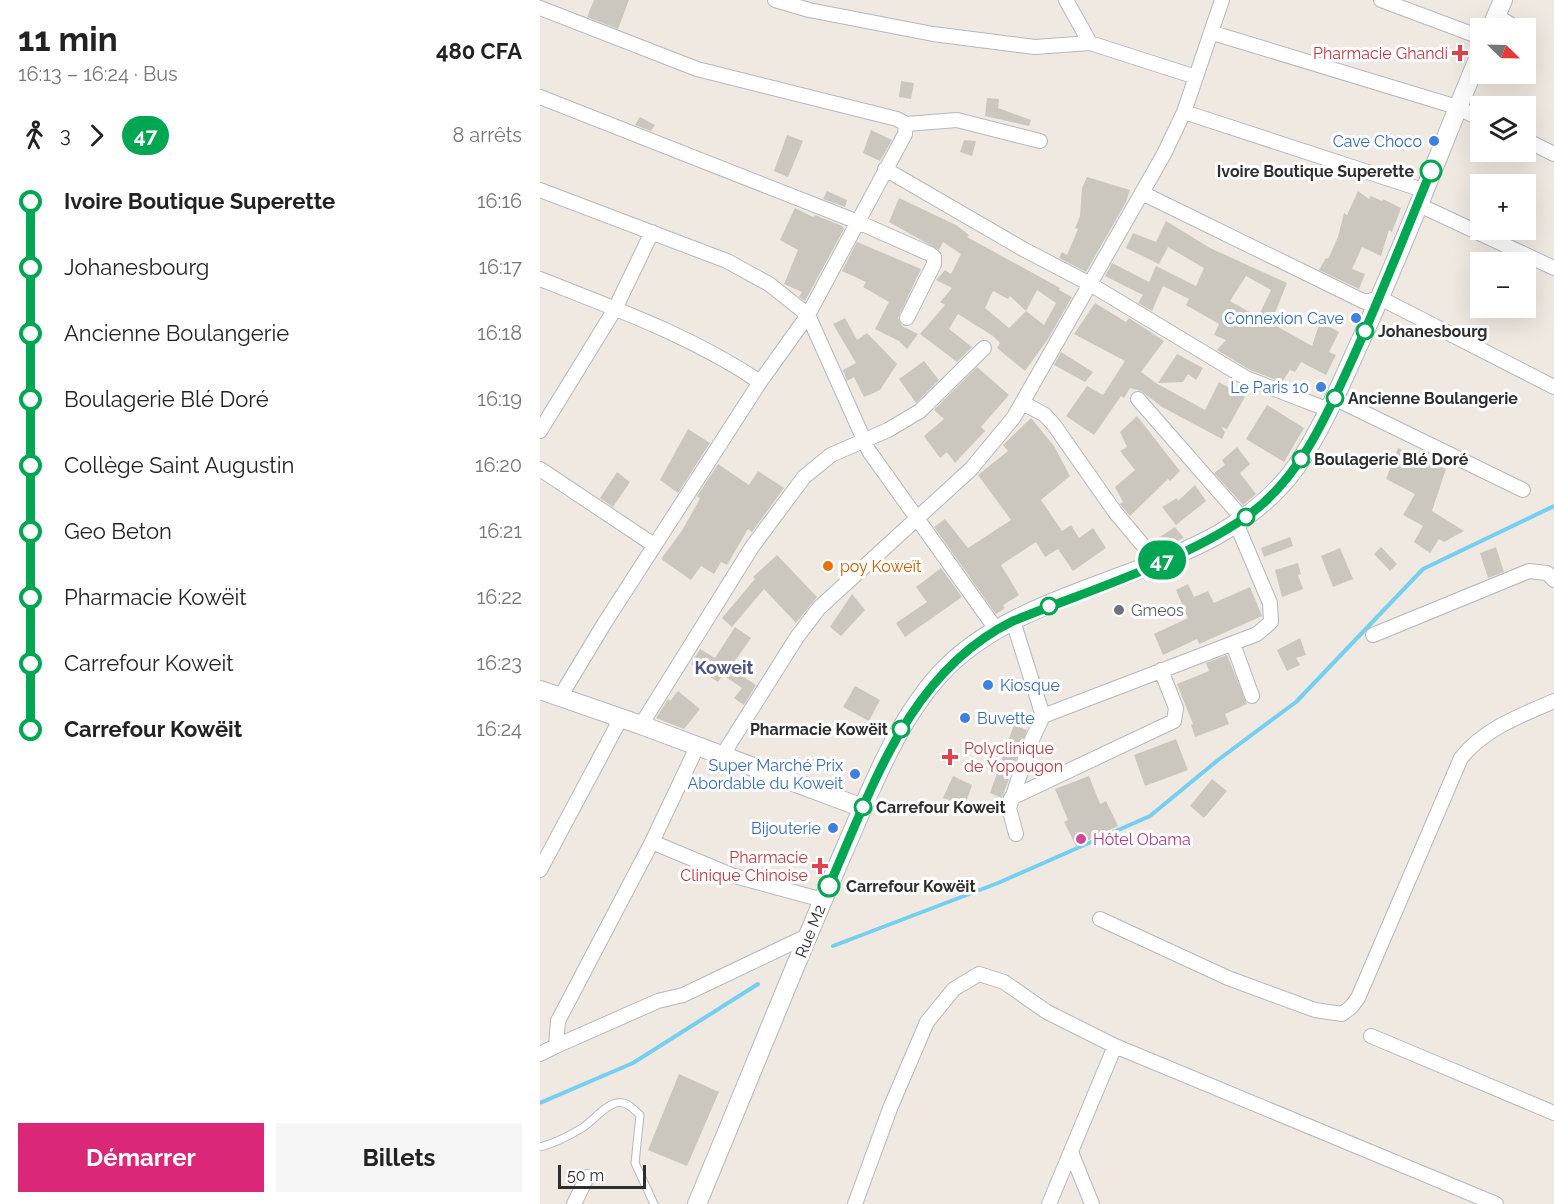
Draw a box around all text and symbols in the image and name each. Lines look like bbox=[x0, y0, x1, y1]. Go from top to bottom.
north arrow bbox=[1470, 18, 1536, 84]
map controls bbox=[1470, 18, 1536, 318]
text: 11 min bbox=[18, 20, 118, 59]
text: 480 CFA bbox=[436, 38, 522, 64]
place label: Pharmacie Ghandi bbox=[1313, 44, 1448, 63]
marker: Pharmacie Ghandi bbox=[1453, 46, 1467, 60]
text: 16:13 – 16:24 · Bus bbox=[18, 62, 178, 86]
button: layers bbox=[1470, 96, 1536, 162]
icon: walk bbox=[18, 119, 51, 152]
icon: forward bbox=[80, 119, 113, 152]
text: 3 bbox=[60, 123, 71, 147]
text: 47 bbox=[134, 123, 157, 148]
text: 8 arrêts bbox=[452, 123, 522, 147]
place label: Cave Choco bbox=[1333, 132, 1422, 151]
marker: Cave Choco bbox=[1427, 134, 1441, 148]
marker: Ivoire Boutique Superette bbox=[1420, 160, 1442, 182]
place label: Ivoire Boutique Superette bbox=[1217, 162, 1414, 181]
button: + bbox=[1470, 174, 1536, 240]
text: Ivoire Boutique Superette bbox=[64, 188, 335, 214]
text: 16:16 bbox=[477, 189, 522, 213]
button: − bbox=[1470, 252, 1536, 318]
text: Johanesbourg bbox=[64, 254, 209, 280]
text: 16:17 bbox=[478, 255, 522, 279]
place label: Connexion Cave bbox=[1224, 309, 1344, 328]
marker: Connexion Cave bbox=[1349, 311, 1363, 325]
text: Ancienne Boulangerie bbox=[64, 320, 289, 346]
text: 16:18 bbox=[477, 321, 522, 345]
marker: Johanesbourg bbox=[1356, 322, 1374, 340]
place label: Johanesbourg bbox=[1378, 322, 1487, 341]
place label: Le Paris 10 bbox=[1230, 378, 1309, 397]
marker: Le Paris 10 bbox=[1314, 380, 1328, 394]
text: Boulagerie Blé Doré bbox=[64, 386, 269, 412]
text: 16:19 bbox=[477, 387, 522, 411]
marker: Ancienne Boulangerie bbox=[1326, 389, 1344, 407]
place label: Ancienne Boulangerie bbox=[1348, 389, 1518, 408]
marker: Boulagerie Blé Doré bbox=[1292, 450, 1310, 468]
place label: Boulagerie Blé Doré bbox=[1314, 450, 1469, 469]
text: Collège Saint Augustin bbox=[64, 452, 294, 478]
text: 16:20 bbox=[475, 453, 522, 477]
unlabelled marker bbox=[1237, 508, 1255, 526]
text: Geo Beton bbox=[64, 518, 172, 544]
text: 16:21 bbox=[479, 519, 522, 543]
line badge: 47 bbox=[1135, 540, 1189, 580]
text: 47 bbox=[1150, 548, 1174, 573]
place label: poy Koweït bbox=[840, 557, 922, 576]
marker: poy Koweït bbox=[821, 559, 835, 573]
text: Pharmacie Kowëit bbox=[64, 584, 247, 610]
text: 16:22 bbox=[477, 585, 522, 609]
unlabelled marker bbox=[1040, 597, 1058, 615]
place label: Gmeos bbox=[1131, 601, 1184, 620]
marker: Gmeos bbox=[1112, 603, 1126, 617]
text: Carrefour Koweit bbox=[64, 650, 234, 676]
text: 16:23 bbox=[477, 651, 522, 675]
district label: Koweit bbox=[694, 657, 754, 678]
place label: Kiosque bbox=[1000, 676, 1060, 695]
marker: Kiosque bbox=[981, 678, 995, 692]
place label: Buvette bbox=[977, 709, 1035, 728]
marker: Buvette bbox=[958, 711, 972, 725]
text: Carrefour Kowëit bbox=[64, 716, 242, 742]
text: 16:24 bbox=[476, 717, 522, 741]
place label: Pharmacie Kowëit bbox=[750, 720, 888, 739]
marker: Pharmacie Kowëit bbox=[892, 720, 910, 738]
place label: Polyclinique de Yopougon bbox=[964, 739, 1063, 776]
marker: Polyclinique de Yopougon bbox=[941, 748, 959, 766]
place label: Super Marché Prix Abordable du Koweit bbox=[688, 756, 844, 793]
marker: Super Marché Prix Abordable du Koweit bbox=[848, 767, 862, 781]
marker: Carrefour Koweit bbox=[854, 798, 872, 816]
place label: Carrefour Koweit bbox=[876, 798, 1006, 817]
place label: Bijouterie bbox=[751, 819, 821, 838]
marker: Bijouterie bbox=[826, 821, 840, 835]
place label: Hôtel Obama bbox=[1093, 830, 1191, 849]
marker: Hôtel Obama bbox=[1074, 832, 1088, 846]
place label: Pharmacie Clinique Chinoise bbox=[680, 848, 808, 885]
marker: Pharmacie Clinique Chinoise bbox=[813, 859, 827, 873]
marker: Carrefour Kowëit bbox=[818, 875, 840, 897]
place label: Carrefour Kowëit bbox=[846, 877, 976, 896]
street label: Rue M2 bbox=[791, 902, 830, 961]
button: Démarrer bbox=[18, 1123, 264, 1192]
button: Billets bbox=[276, 1123, 522, 1192]
scale bar bbox=[558, 1162, 646, 1190]
text: 50 m bbox=[567, 1166, 604, 1185]

